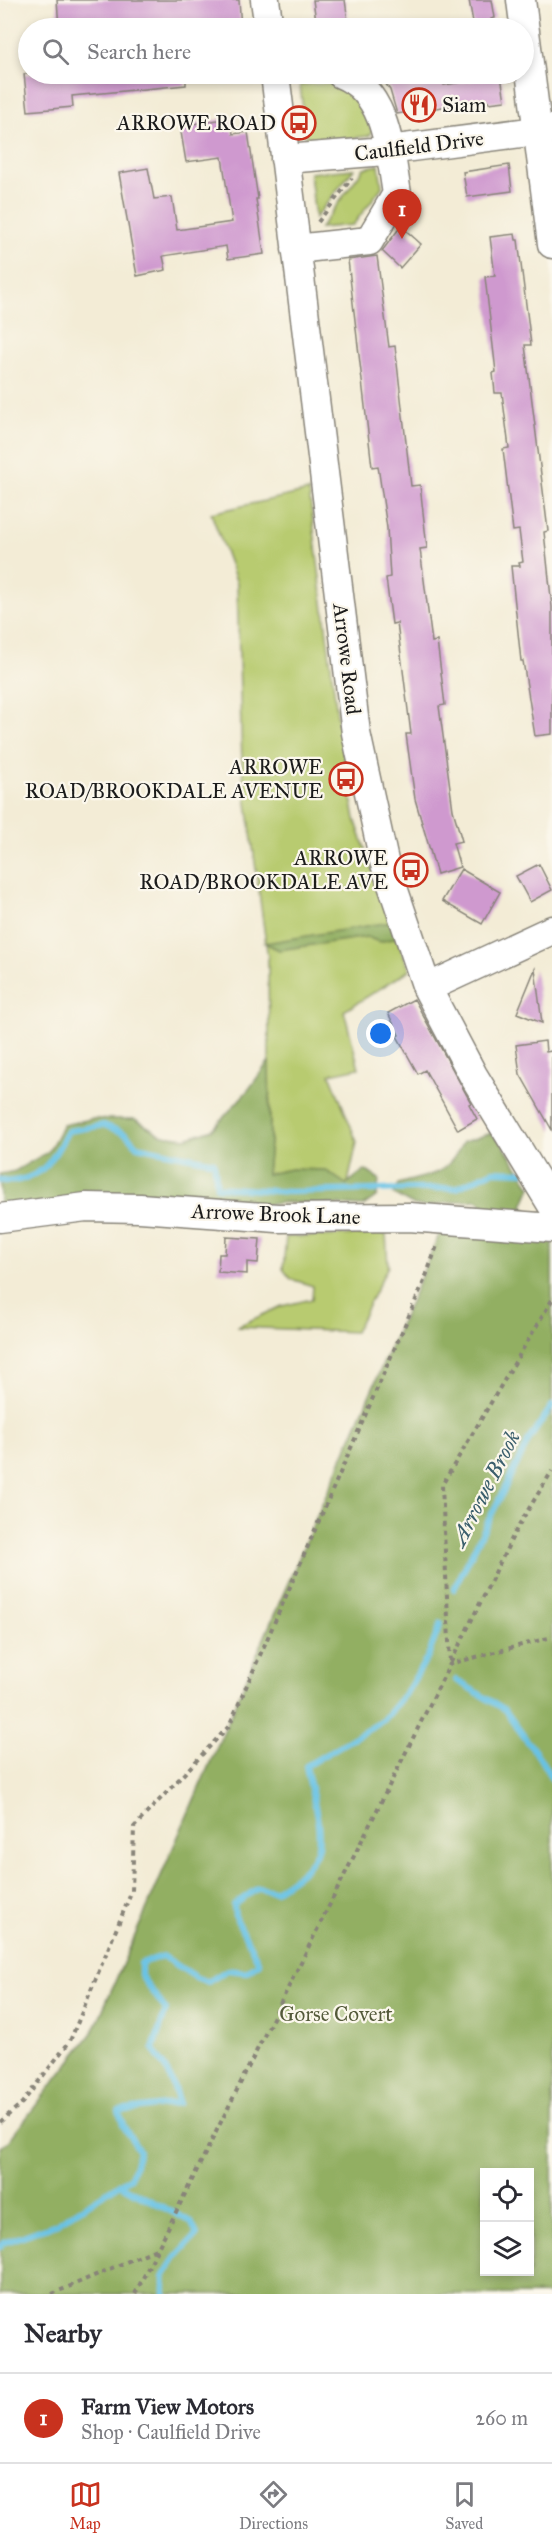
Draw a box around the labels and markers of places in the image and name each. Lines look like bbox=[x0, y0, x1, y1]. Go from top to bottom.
restaurant icon: Siam bbox=[401, 87, 437, 123]
place label: Siam bbox=[442, 92, 487, 118]
bus stop icon: ARROWE ROAD bbox=[281, 105, 317, 141]
place label: ARROWE ROAD bbox=[116, 110, 276, 136]
pin: 1 bbox=[382, 190, 422, 239]
place label: ARROWE ROAD/BROOKDALE AVENUE bbox=[25, 754, 323, 804]
bus stop icon: ARROWE ROAD/BROOKDALE AVENUE bbox=[328, 761, 364, 797]
place label: ARROWE ROAD/BROOKDALE AVE bbox=[139, 845, 388, 895]
bus stop icon: ARROWE ROAD/BROOKDALE AVE bbox=[393, 852, 429, 888]

